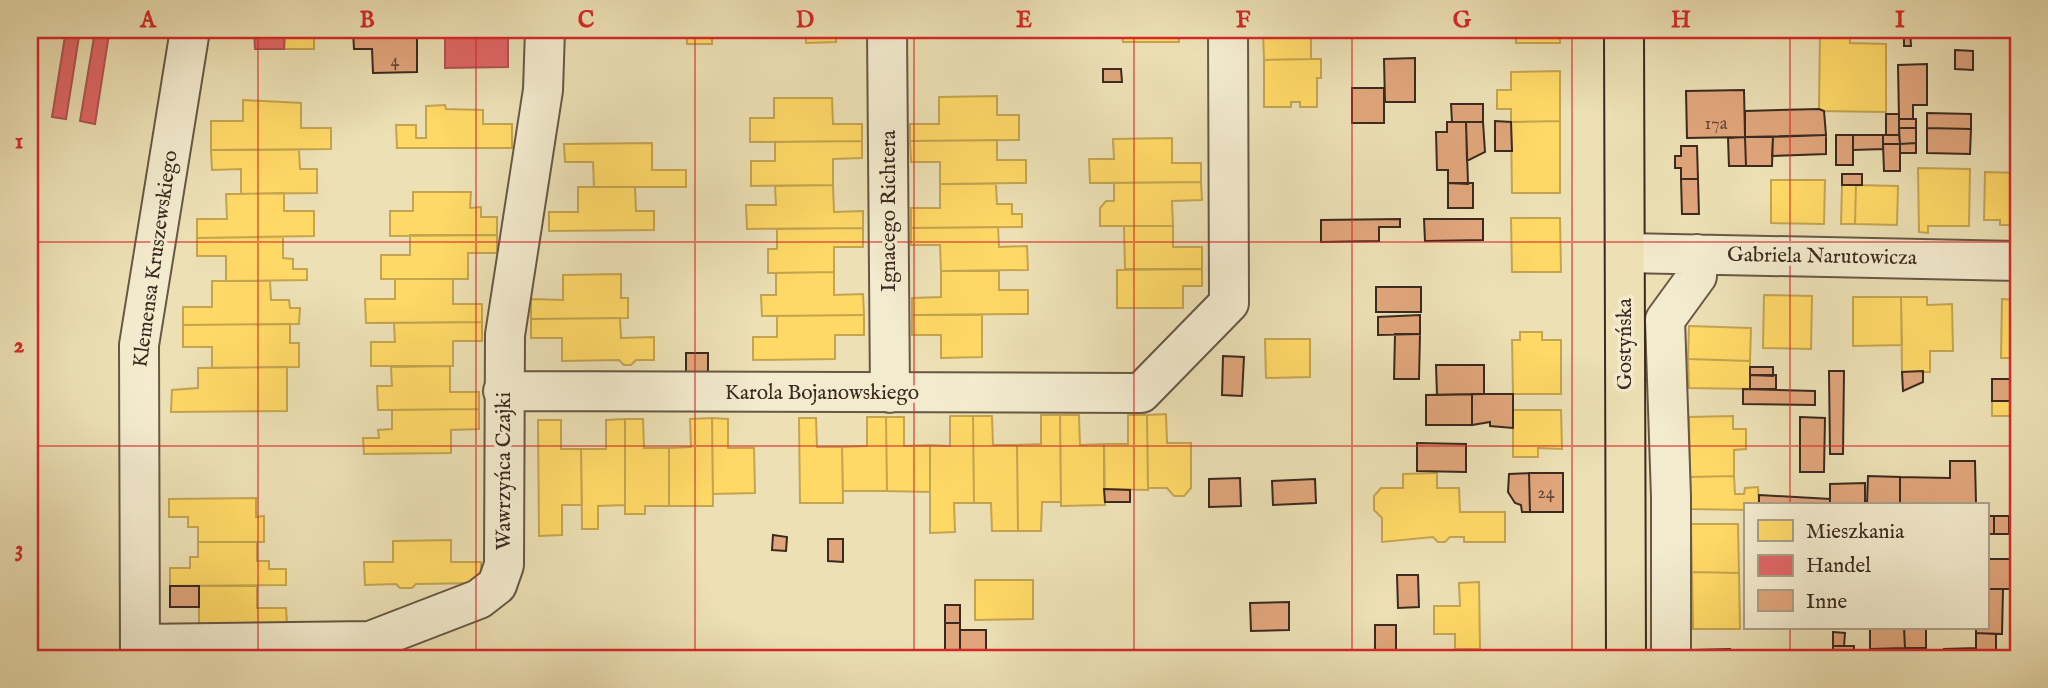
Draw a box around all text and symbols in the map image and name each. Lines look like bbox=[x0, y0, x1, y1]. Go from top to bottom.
text: A bbox=[139, 6, 157, 35]
text: B bbox=[359, 6, 375, 35]
text: C bbox=[578, 6, 595, 35]
text: D bbox=[796, 6, 814, 35]
text: E bbox=[1016, 6, 1032, 35]
text: F bbox=[1236, 6, 1251, 35]
text: G bbox=[1453, 6, 1472, 35]
text: H bbox=[1671, 6, 1691, 35]
text: I bbox=[1895, 6, 1905, 35]
house number: 4 bbox=[391, 50, 400, 73]
house number: 17a bbox=[1705, 113, 1728, 136]
text: 1 bbox=[15, 127, 23, 156]
street label: Ignacego Richtera bbox=[876, 129, 903, 292]
street label: Klemensa Kruszewskiego bbox=[127, 149, 185, 369]
street label: Gabriela Narutowicza bbox=[1727, 242, 1918, 272]
street label: Gostyńska bbox=[1612, 297, 1639, 390]
text: 2 bbox=[14, 331, 25, 360]
street label: Karola Bojanowskiego bbox=[725, 380, 919, 407]
street label: Wawrzyńca Czajki bbox=[491, 392, 518, 550]
house number: 24 bbox=[1537, 482, 1555, 505]
legend bbox=[1744, 503, 1988, 628]
text: Mieszkania bbox=[1806, 519, 1905, 546]
text: 3 bbox=[15, 535, 23, 564]
text: Handel bbox=[1806, 553, 1871, 580]
text: Inne bbox=[1806, 589, 1847, 616]

